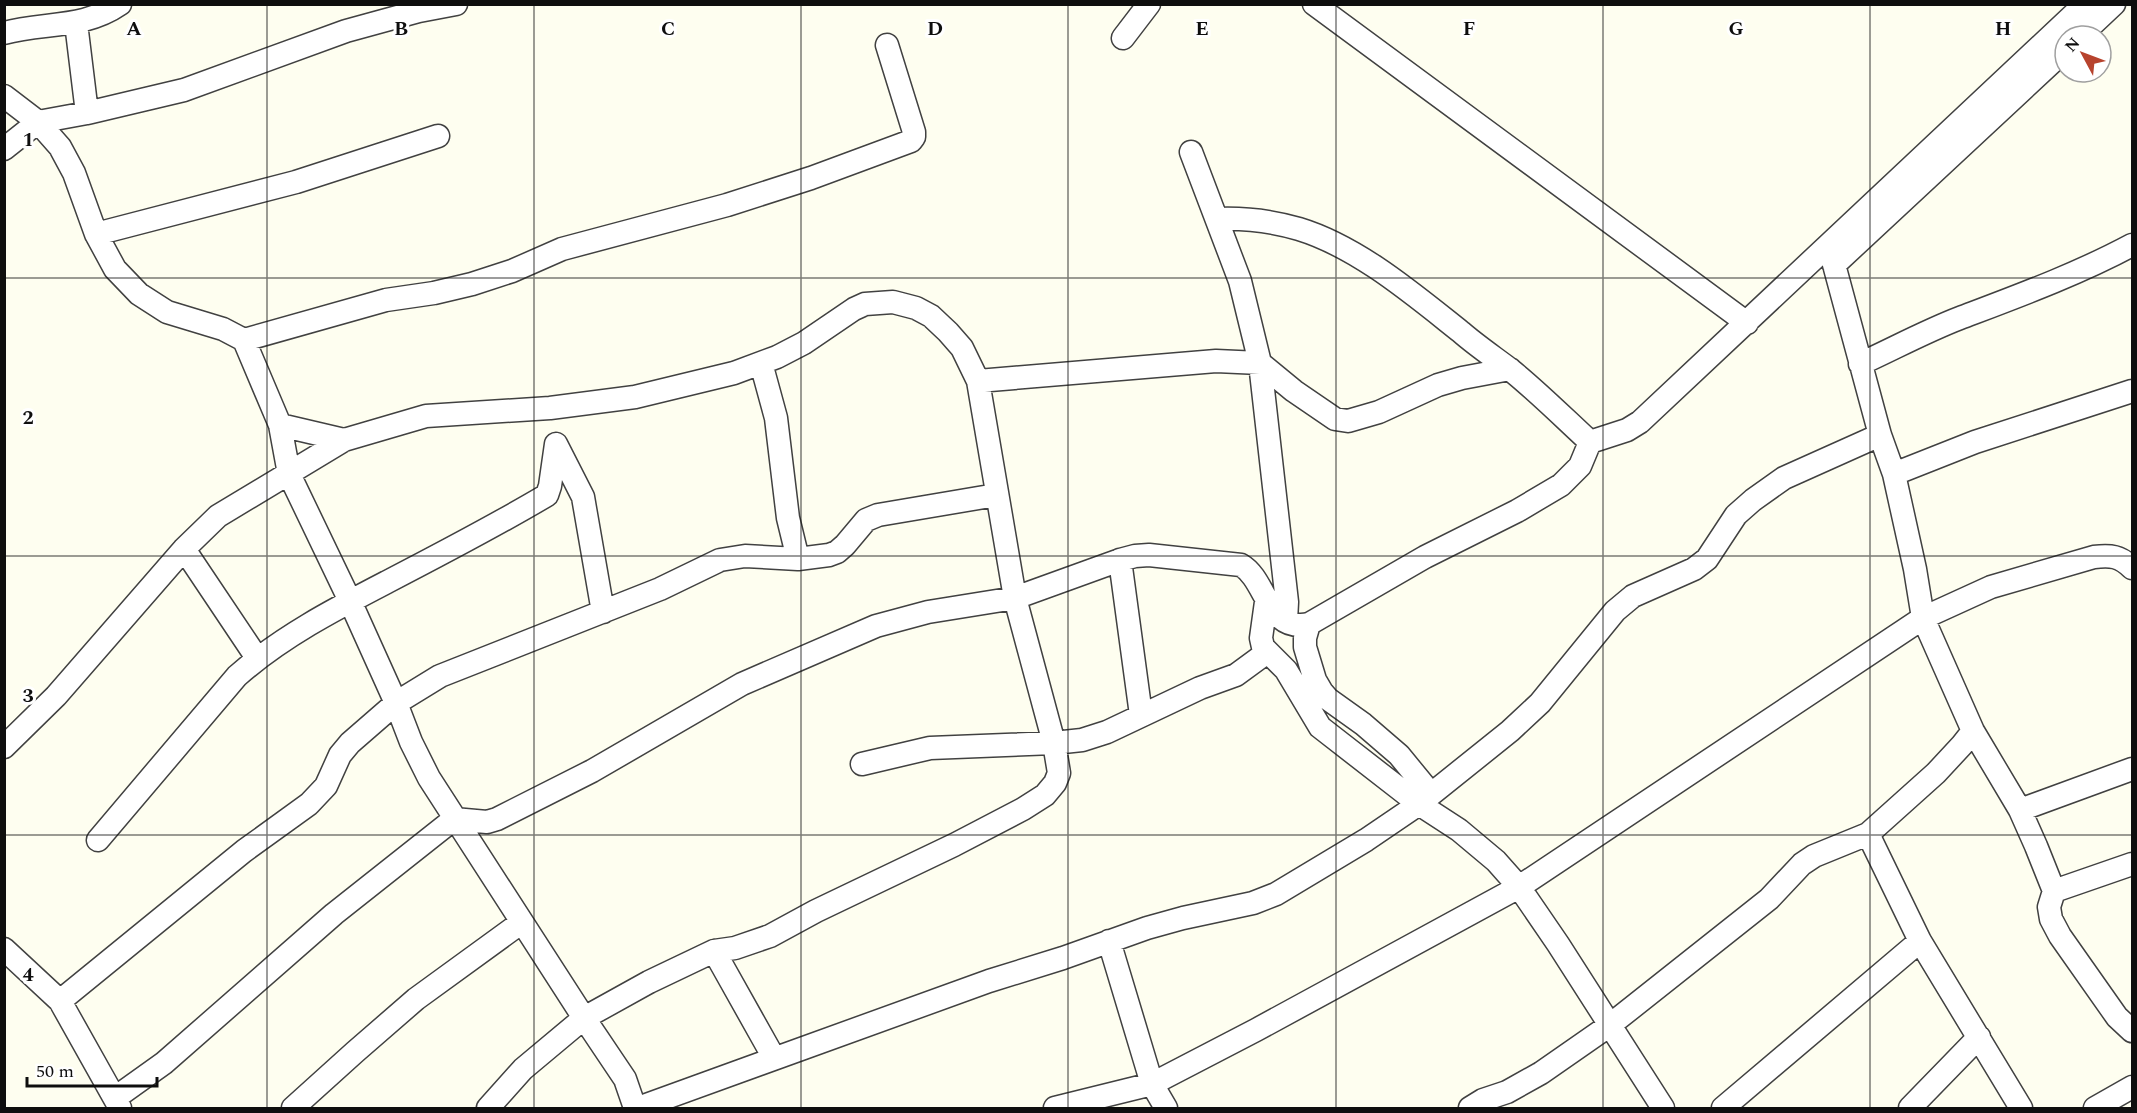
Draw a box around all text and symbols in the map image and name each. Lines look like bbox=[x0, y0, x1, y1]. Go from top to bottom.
text: A bbox=[126, 14, 142, 44]
text: B bbox=[394, 14, 408, 44]
text: C bbox=[661, 14, 675, 44]
text: D bbox=[927, 14, 943, 44]
text: E bbox=[1195, 14, 1209, 44]
text: F bbox=[1463, 14, 1475, 44]
text: G bbox=[1728, 14, 1744, 44]
text: H bbox=[1995, 14, 2011, 44]
north arrow bbox=[2053, 24, 2113, 84]
text: N bbox=[2059, 32, 2086, 58]
text: 1 bbox=[22, 125, 34, 155]
text: 2 bbox=[22, 403, 34, 433]
text: 3 bbox=[22, 681, 34, 711]
text: 4 bbox=[22, 960, 34, 990]
scale bar bbox=[27, 1050, 158, 1088]
text: 50 m bbox=[36, 1058, 74, 1085]

